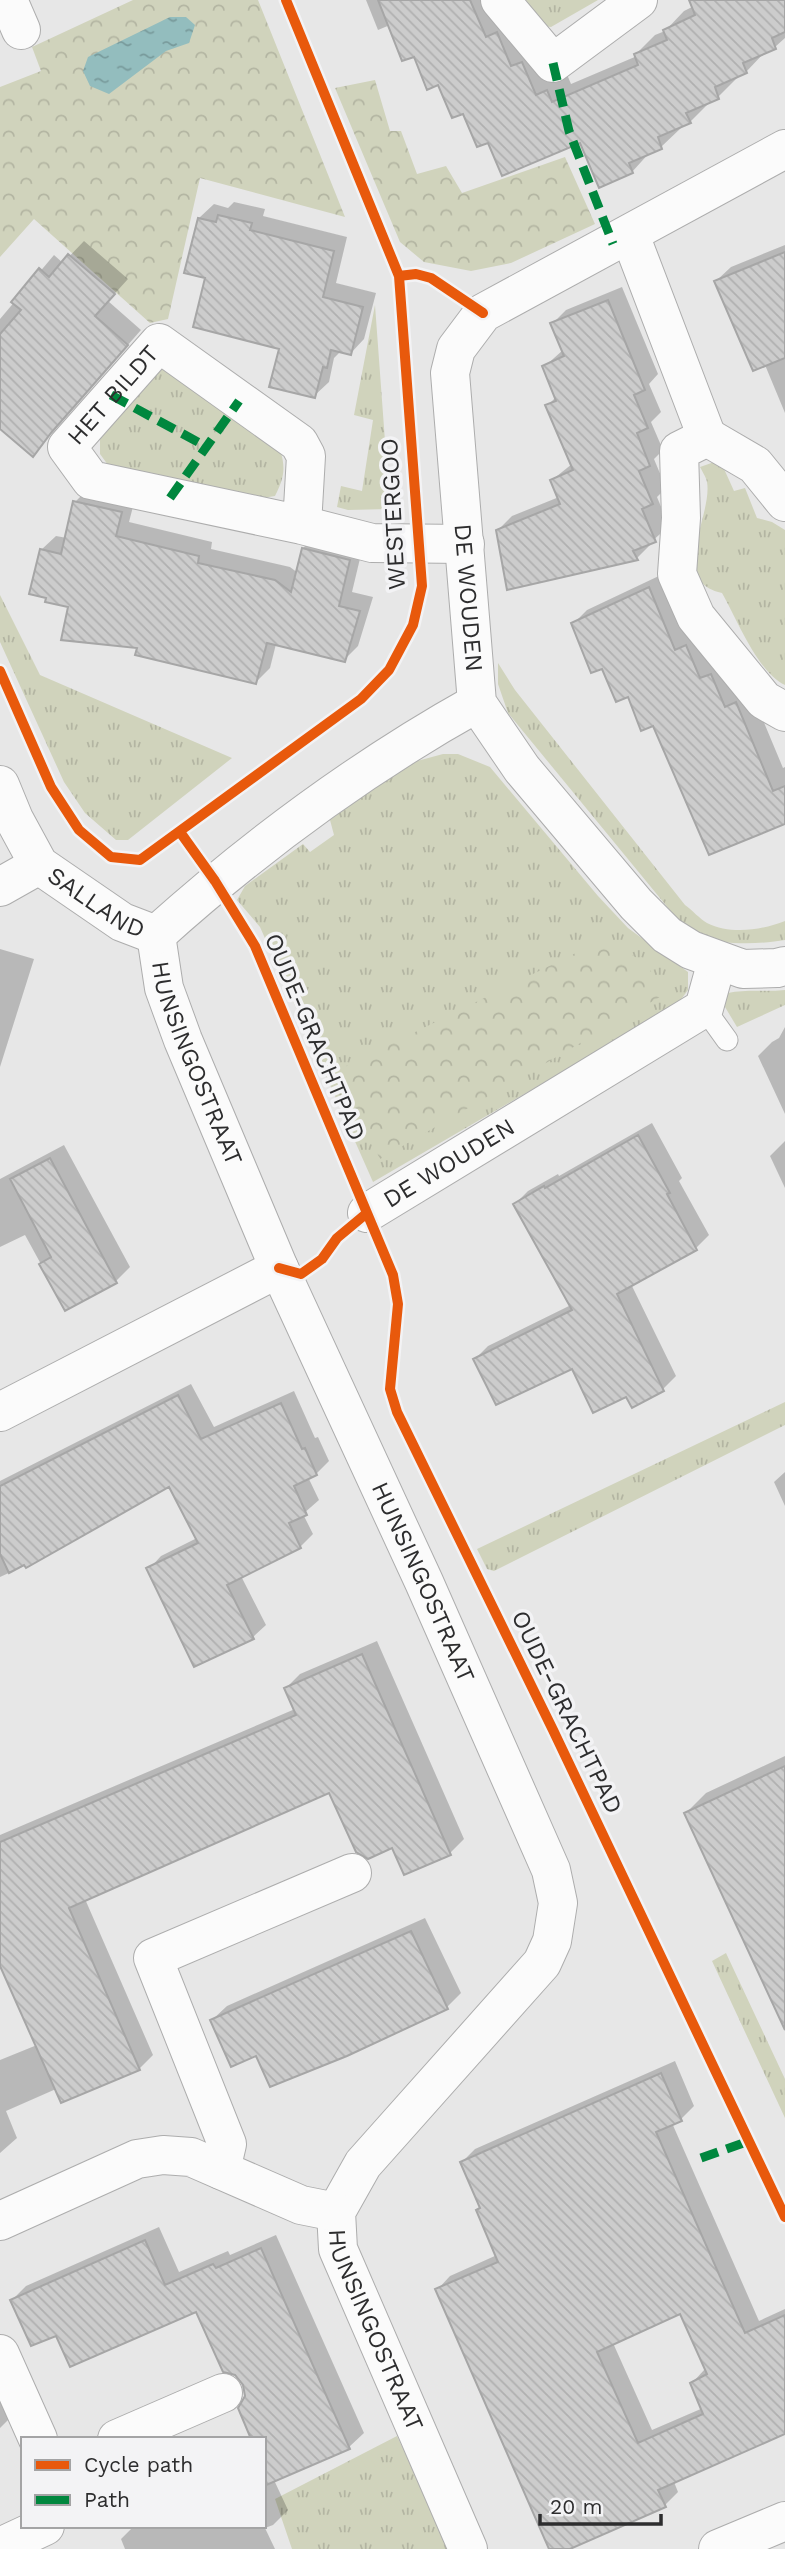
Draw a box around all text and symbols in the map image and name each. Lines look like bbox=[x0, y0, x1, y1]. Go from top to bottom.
street label: HET BILDT bbox=[62, 339, 164, 450]
street label: WESTERGOO bbox=[375, 437, 411, 591]
street label: DE WOUDEN bbox=[448, 523, 488, 673]
street label: SALLAND bbox=[42, 861, 149, 943]
street label: OUDE-GRACHTPAD bbox=[259, 929, 371, 1145]
street label: HUNSINGOSTRAAT bbox=[146, 959, 248, 1169]
street label: DE WOUDEN bbox=[378, 1113, 520, 1214]
street label: HUNSINGOSTRAAT bbox=[366, 1477, 480, 1687]
street label: OUDE-GRACHTPAD bbox=[506, 1606, 628, 1818]
street label: HUNSINGOSTRAAT bbox=[323, 2228, 429, 2435]
legend bbox=[21, 2437, 266, 2528]
text: Cycle path bbox=[84, 2452, 193, 2477]
scale bar bbox=[540, 2482, 661, 2526]
text: Path bbox=[84, 2487, 130, 2512]
text: 20 m bbox=[550, 2494, 602, 2519]

